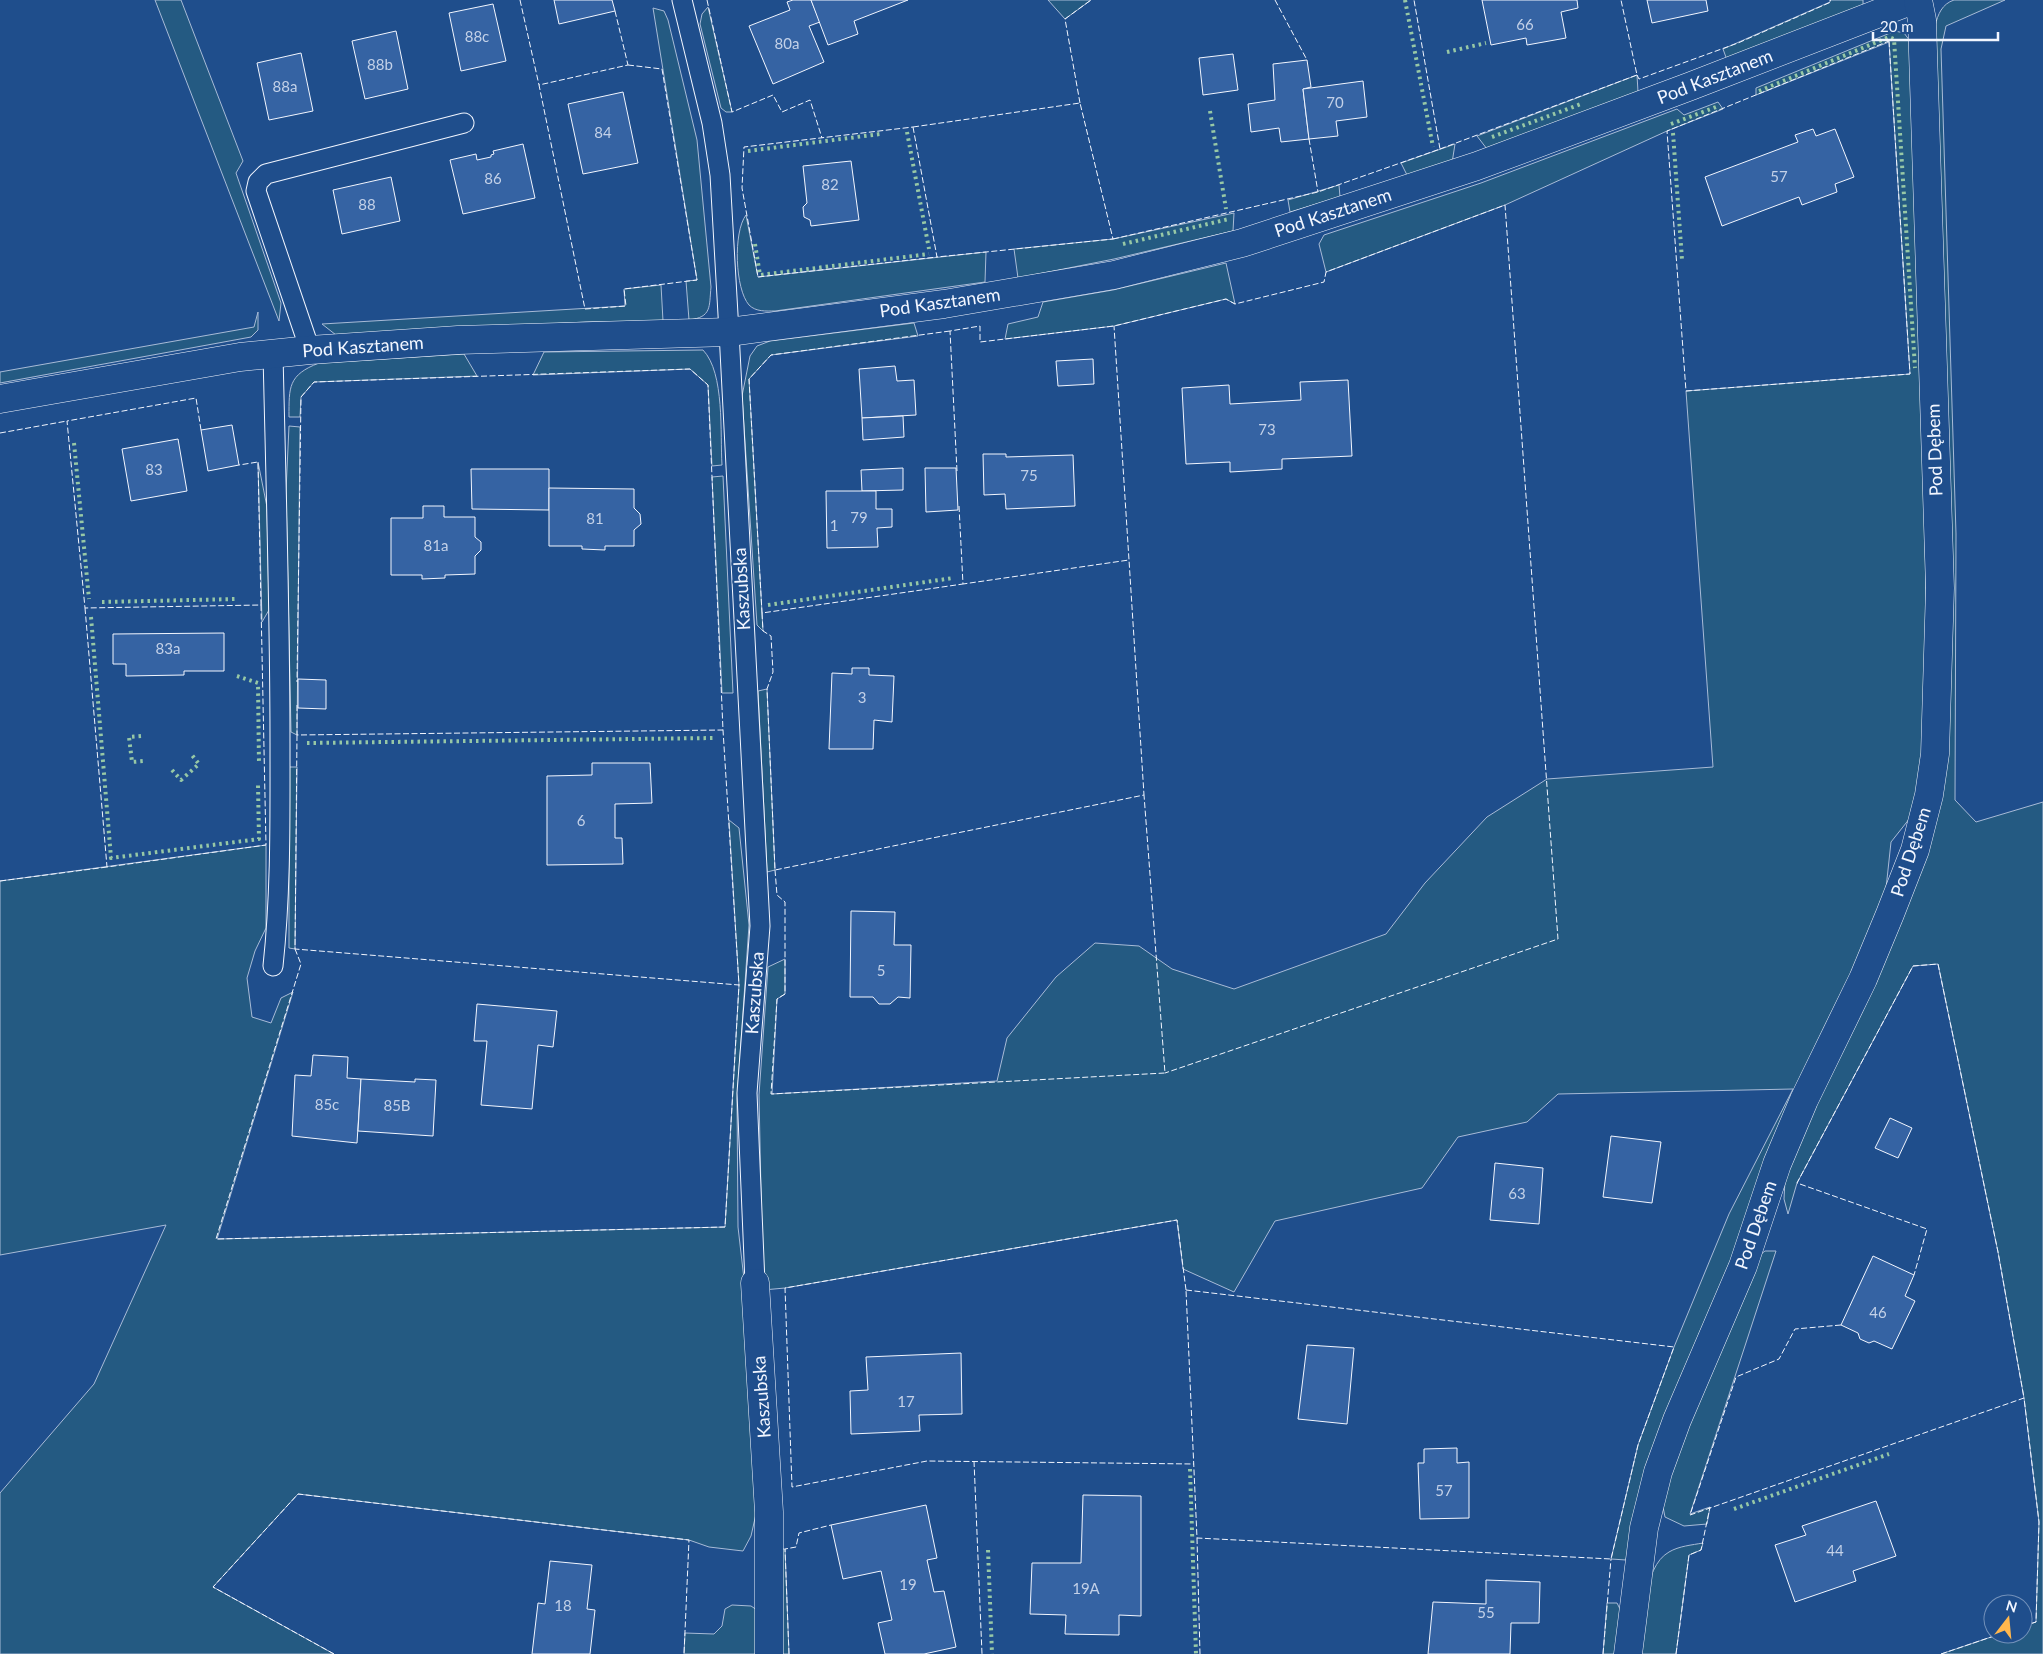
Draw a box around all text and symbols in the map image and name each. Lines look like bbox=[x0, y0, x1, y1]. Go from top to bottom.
scale bar bbox=[1873, 10, 1998, 42]
house number: 66 bbox=[1516, 15, 1534, 33]
text: 20 m bbox=[1880, 17, 1914, 35]
house number: 88c bbox=[465, 27, 489, 45]
house number: 80a bbox=[775, 34, 799, 52]
street label: Pod Kasztanem bbox=[1654, 44, 1775, 108]
house number: 88b bbox=[367, 55, 393, 73]
house number: 88a bbox=[273, 77, 297, 95]
house number: 70 bbox=[1326, 93, 1344, 111]
house number: 84 bbox=[594, 123, 612, 141]
house number: 57 bbox=[1770, 167, 1788, 185]
house number: 86 bbox=[484, 169, 502, 187]
house number: 82 bbox=[821, 175, 839, 193]
street label: Pod Kasztanem bbox=[1271, 183, 1394, 241]
house number: 88 bbox=[358, 195, 376, 213]
street label: Pod Kasztanem bbox=[878, 283, 1002, 321]
street label: Pod Kasztanem bbox=[301, 331, 424, 361]
street label: Pod Dębem bbox=[1921, 403, 1947, 497]
house number: 73 bbox=[1258, 420, 1276, 438]
house number: 83 bbox=[145, 460, 163, 478]
house number: 75 bbox=[1020, 466, 1038, 484]
house number: 79 bbox=[850, 508, 868, 526]
house number: 81 bbox=[586, 509, 604, 527]
house number: 1 bbox=[830, 516, 838, 534]
house number: 81a bbox=[424, 536, 448, 554]
street label: Kaszubska bbox=[728, 547, 754, 631]
house number: 83a bbox=[156, 639, 180, 657]
house number: 3 bbox=[858, 688, 866, 706]
street label: Pod Dębem bbox=[1885, 804, 1935, 899]
house number: 6 bbox=[577, 811, 586, 829]
street label: Kaszubska bbox=[740, 951, 768, 1035]
house number: 5 bbox=[877, 961, 885, 979]
house number: 85c bbox=[315, 1095, 339, 1113]
house number: 85B bbox=[383, 1096, 411, 1114]
street label: Pod Dębem bbox=[1730, 1177, 1781, 1272]
house number: 63 bbox=[1508, 1184, 1526, 1202]
house number: 46 bbox=[1869, 1303, 1887, 1321]
street label: Kaszubska bbox=[747, 1355, 775, 1439]
house number: 17 bbox=[897, 1392, 915, 1410]
house number: 57 bbox=[1435, 1481, 1453, 1499]
house number: 44 bbox=[1826, 1541, 1844, 1559]
house number: 19 bbox=[899, 1575, 917, 1593]
house number: 19A bbox=[1072, 1579, 1101, 1597]
north arrow bbox=[1983, 1594, 2033, 1644]
house number: 18 bbox=[554, 1596, 572, 1614]
text: N bbox=[2004, 1596, 2019, 1616]
house number: 55 bbox=[1477, 1603, 1495, 1621]

